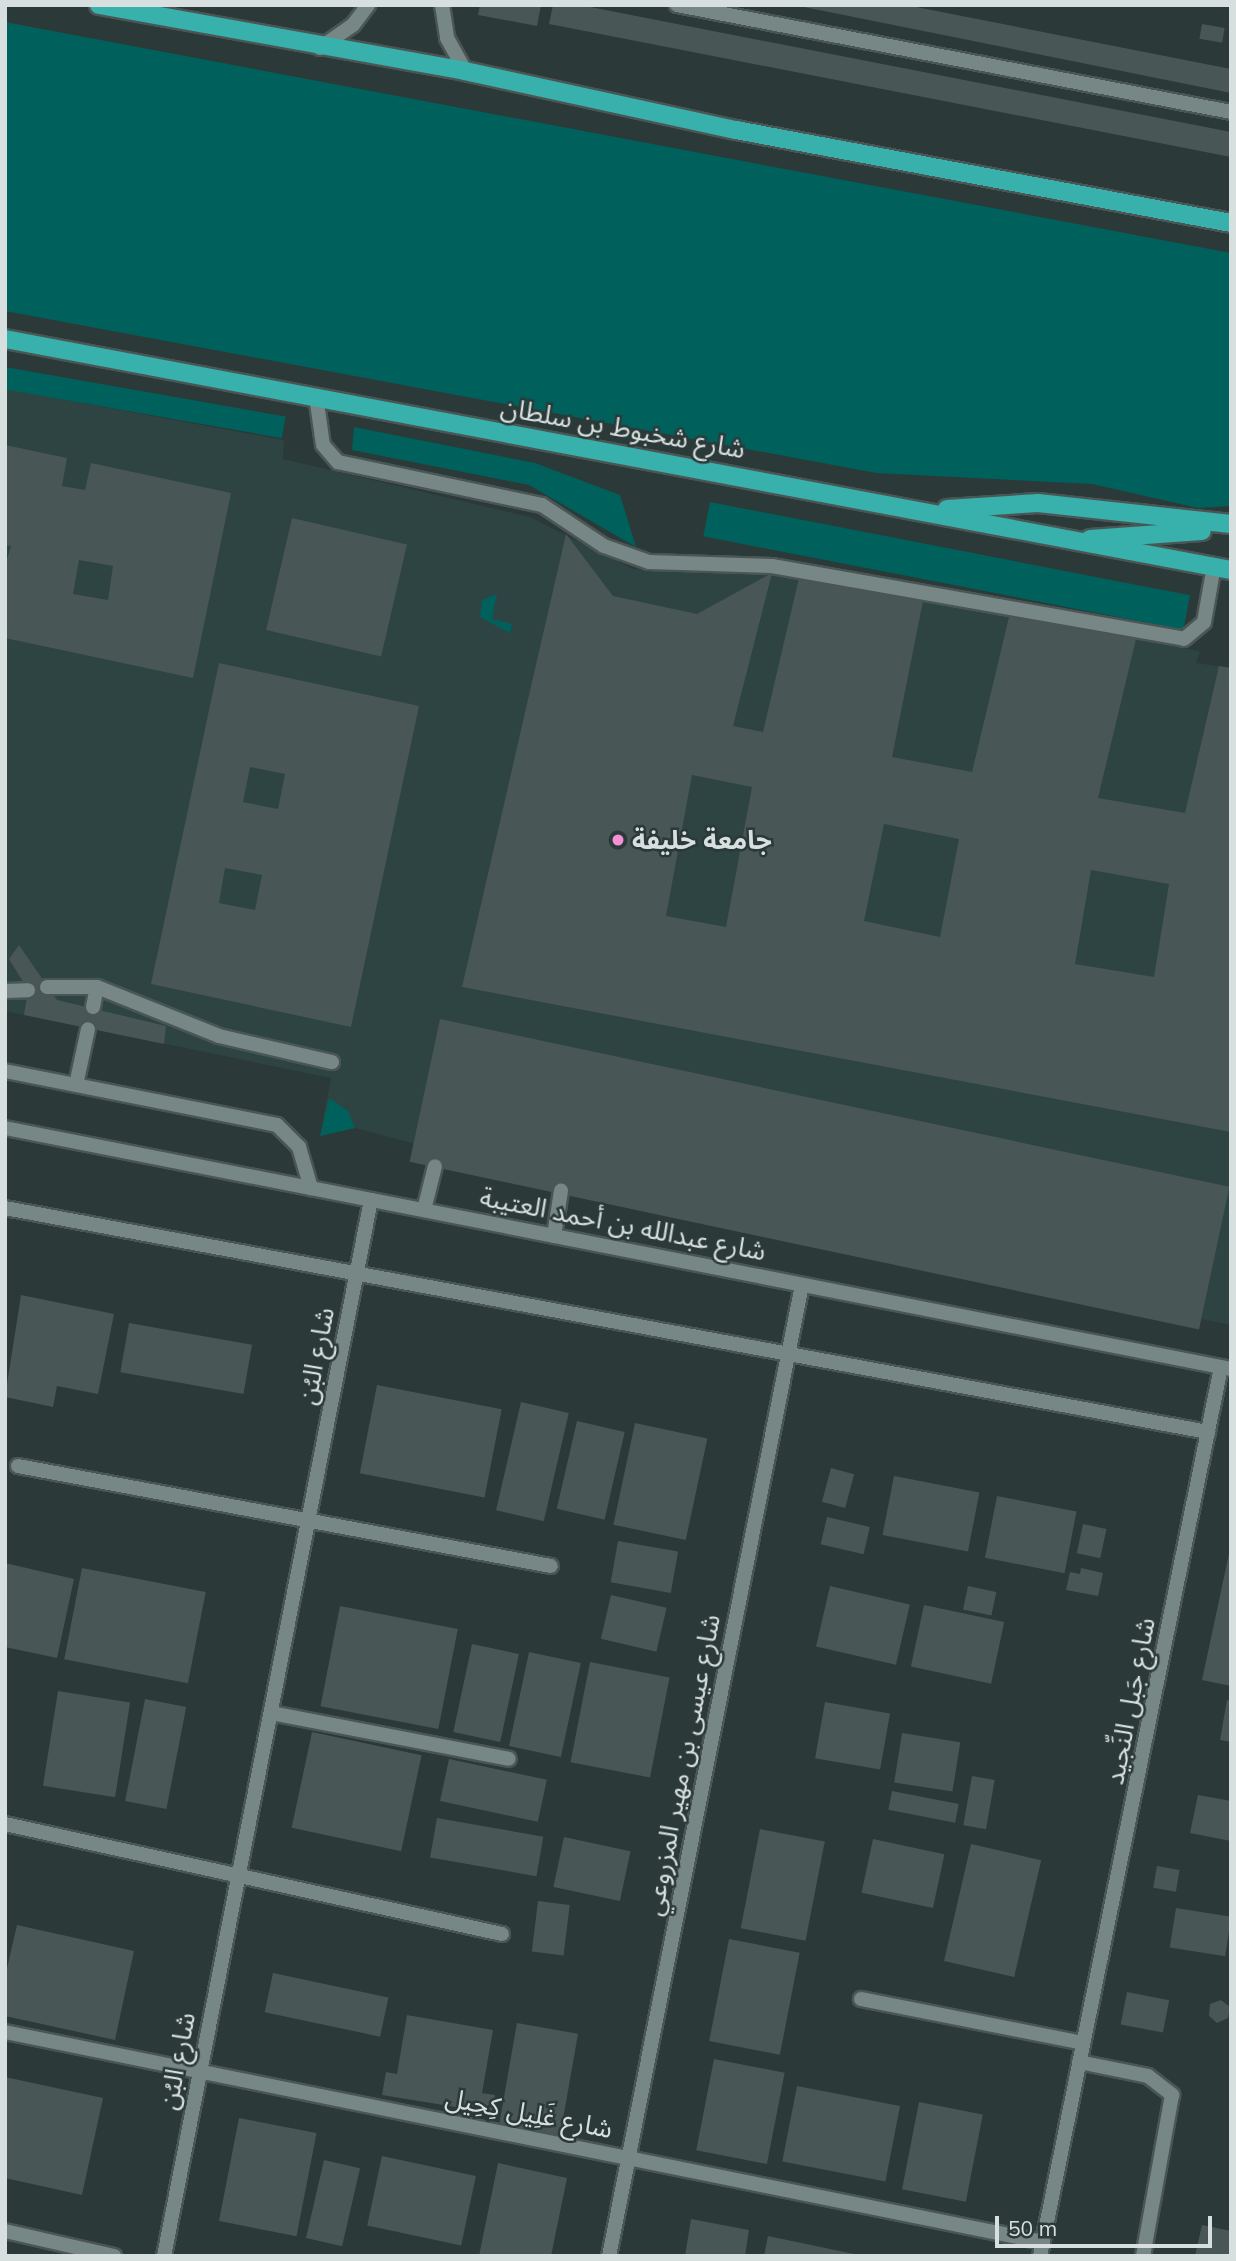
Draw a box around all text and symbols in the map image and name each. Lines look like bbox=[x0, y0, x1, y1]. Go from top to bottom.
street label: شارع شخبوط بن سلطان bbox=[498, 391, 748, 465]
place label: جامعة خليفة bbox=[632, 824, 772, 856]
marker: جامعة خليفة bbox=[610, 832, 626, 848]
street label: شارع عبدالله بن أحمد العتيبة bbox=[477, 1181, 769, 1267]
street label: شارع البُن bbox=[291, 1305, 341, 1407]
street label: شارع عيسى بن مهير المزروعي bbox=[637, 1612, 727, 1918]
street label: شارع جَبل النِّجيد bbox=[1099, 1615, 1161, 1787]
street label: شارع البُن bbox=[152, 2010, 202, 2112]
street label: شارع غَلِيل كِحِيل bbox=[443, 2081, 615, 2145]
scale bar bbox=[998, 2202, 1215, 2246]
text: 50 m bbox=[1008, 2215, 1057, 2241]

